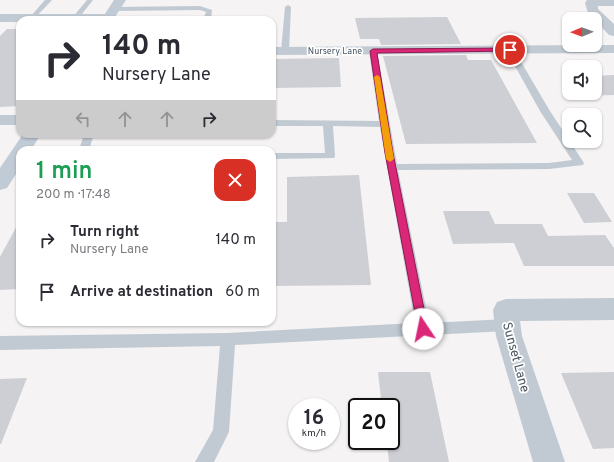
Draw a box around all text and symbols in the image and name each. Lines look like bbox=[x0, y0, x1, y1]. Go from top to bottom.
north arrow bbox=[562, 12, 602, 52]
map controls bbox=[562, 12, 602, 148]
text: 140 m bbox=[102, 29, 181, 65]
icon: right bbox=[36, 32, 88, 84]
pin bbox=[493, 33, 527, 67]
icon: arrive bbox=[499, 39, 521, 61]
street label: Nursery Lane bbox=[308, 46, 362, 57]
button: sound bbox=[562, 60, 602, 100]
text: Nursery Lane bbox=[102, 64, 211, 87]
icon: left bbox=[72, 108, 94, 130]
icon: ahead bbox=[114, 108, 136, 130]
icon: ahead bbox=[156, 108, 178, 130]
icon: right bbox=[198, 108, 220, 130]
button: search bbox=[562, 108, 602, 148]
text: 1 min bbox=[36, 157, 93, 187]
button: close bbox=[214, 159, 256, 201]
text: 200 m · 17:48 bbox=[36, 187, 111, 203]
text: Turn right bbox=[70, 223, 139, 242]
icon: right bbox=[36, 229, 58, 251]
text: 140 m bbox=[216, 231, 256, 250]
text: Nursery Lane bbox=[70, 242, 149, 258]
icon: arrive bbox=[36, 281, 58, 303]
text: Arrive at destination bbox=[70, 283, 213, 302]
text: 60 m bbox=[225, 283, 260, 302]
position arrow bbox=[402, 308, 444, 350]
street label: Sunset Lane bbox=[498, 321, 532, 394]
speed limit sign: 20 bbox=[348, 398, 400, 450]
text: 16 bbox=[304, 406, 324, 432]
text: km/h bbox=[302, 427, 326, 440]

